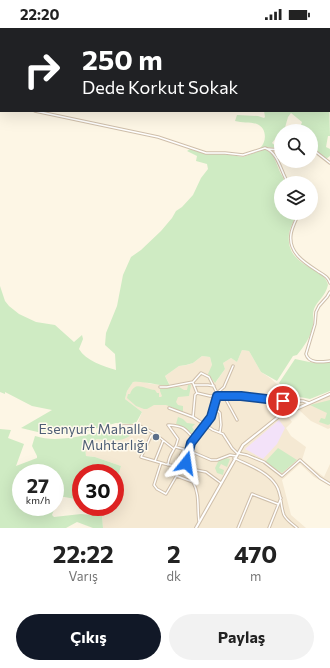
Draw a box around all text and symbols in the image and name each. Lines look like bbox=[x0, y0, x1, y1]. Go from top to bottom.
text: 22:20 bbox=[20, 5, 59, 23]
text: 250 m bbox=[82, 42, 163, 76]
icon: right bbox=[16, 44, 68, 96]
text: Dede Korkut Sokak bbox=[82, 76, 238, 98]
map controls bbox=[274, 124, 318, 220]
button: search bbox=[274, 124, 318, 168]
button: layers bbox=[274, 176, 318, 220]
pin bbox=[266, 384, 300, 418]
icon: arrive bbox=[272, 390, 294, 412]
place label: Esenyurt Mahalle Muhtarlığı bbox=[39, 420, 148, 453]
marker: Esenyurt Mahalle Muhtarlığı bbox=[151, 432, 161, 442]
position arrow bbox=[165, 442, 207, 484]
speed limit sign: 30 bbox=[72, 464, 124, 516]
text: 27 bbox=[27, 473, 49, 497]
text: km/h bbox=[26, 494, 50, 506]
text: 22:22 bbox=[53, 539, 114, 568]
text: 2 bbox=[167, 539, 181, 568]
text: 470 bbox=[234, 539, 277, 568]
text: Varış bbox=[69, 568, 98, 584]
text: dk bbox=[167, 568, 181, 584]
text: m bbox=[250, 568, 261, 584]
button: Çıkış bbox=[16, 614, 161, 660]
button: Paylaş bbox=[169, 614, 314, 660]

